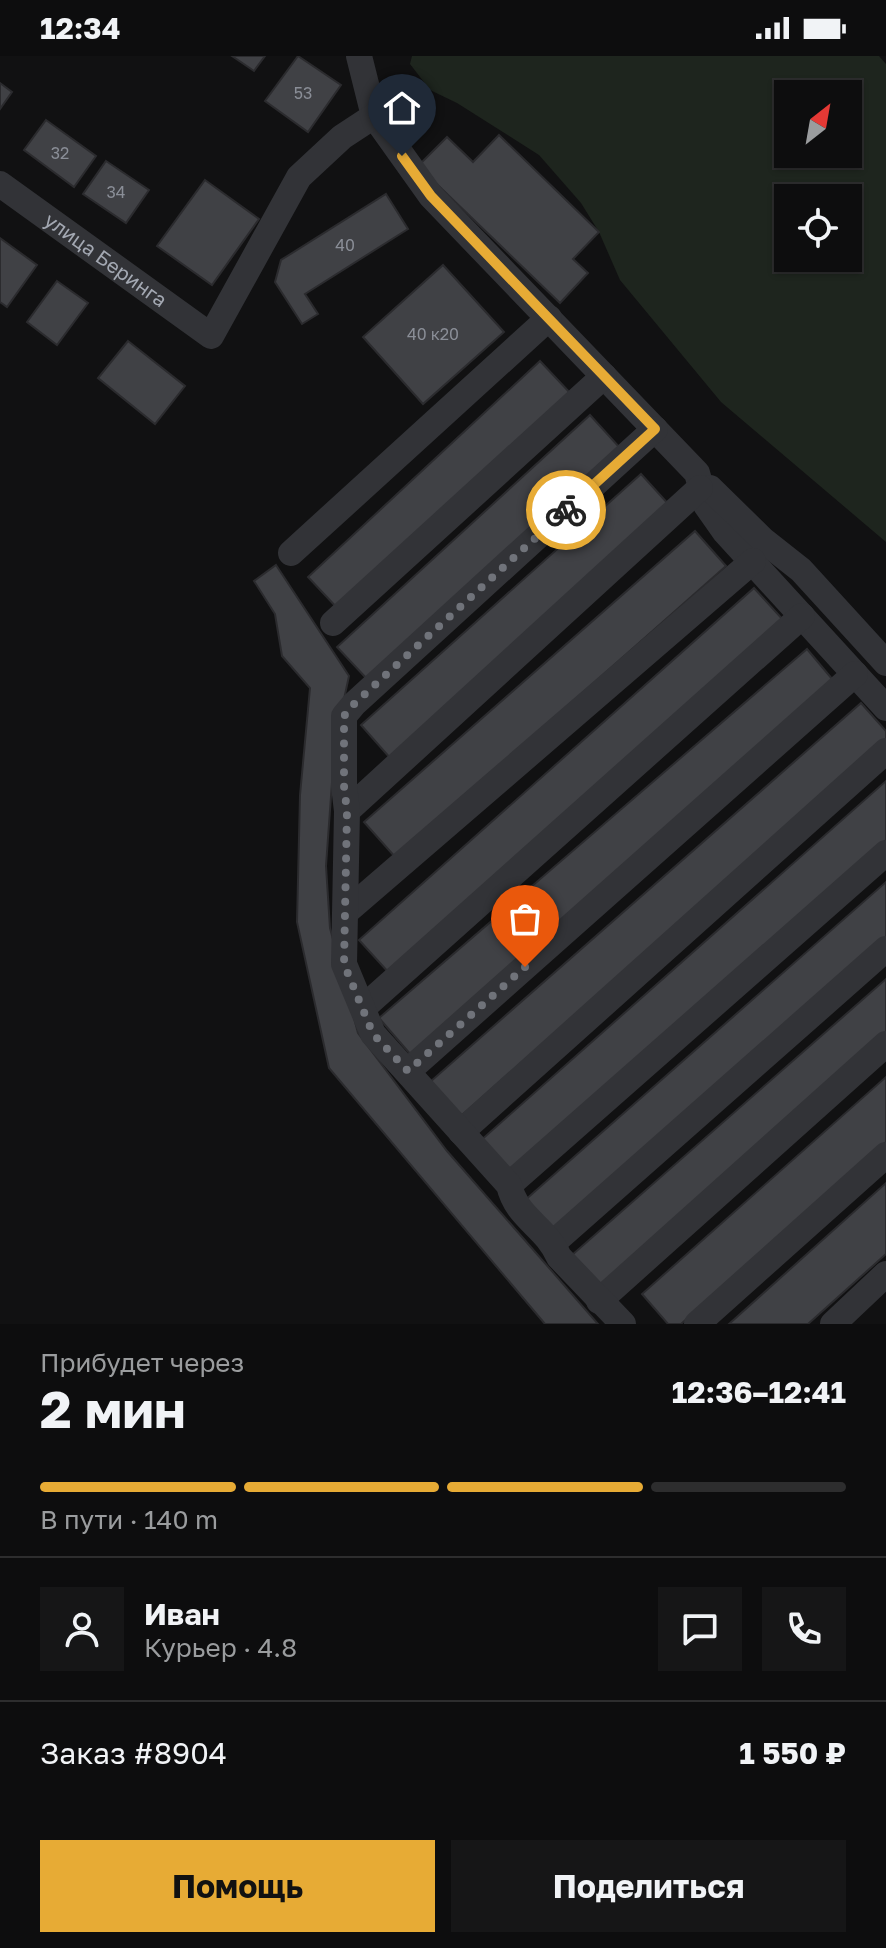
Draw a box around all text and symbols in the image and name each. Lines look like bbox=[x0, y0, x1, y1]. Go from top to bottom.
text: 12:34 bbox=[40, 10, 120, 46]
pin bbox=[368, 74, 436, 156]
north arrow bbox=[774, 80, 862, 168]
map controls bbox=[774, 80, 862, 272]
house number: 53 bbox=[294, 83, 312, 103]
icon: home bbox=[380, 86, 424, 130]
house number: 32 bbox=[51, 143, 69, 163]
house number: 34 bbox=[106, 182, 126, 202]
button: locate bbox=[774, 184, 862, 272]
street label: улица Беринга bbox=[40, 207, 172, 311]
house number: 40 bbox=[335, 235, 355, 255]
house number: 40 к20 bbox=[407, 324, 459, 344]
courier bbox=[526, 470, 606, 550]
icon: bike bbox=[544, 488, 588, 532]
pin bbox=[491, 885, 559, 967]
icon: bag bbox=[503, 897, 547, 941]
text: Прибудет через bbox=[40, 1347, 244, 1378]
text: 12:36–12:41 bbox=[672, 1374, 846, 1410]
text: 2 мин bbox=[40, 1377, 186, 1439]
text: В пути · 140 m bbox=[40, 1504, 218, 1535]
button: person bbox=[40, 1587, 124, 1671]
button: chat bbox=[658, 1587, 742, 1671]
button: phone bbox=[762, 1587, 846, 1671]
text: Иван bbox=[144, 1596, 220, 1632]
text: Курьер · 4.8 bbox=[144, 1632, 297, 1663]
text: Заказ #8904 bbox=[40, 1735, 227, 1771]
text: 1 550 ₽ bbox=[739, 1735, 846, 1771]
button: Помощь bbox=[40, 1840, 435, 1932]
button: Поделиться bbox=[451, 1840, 846, 1932]

